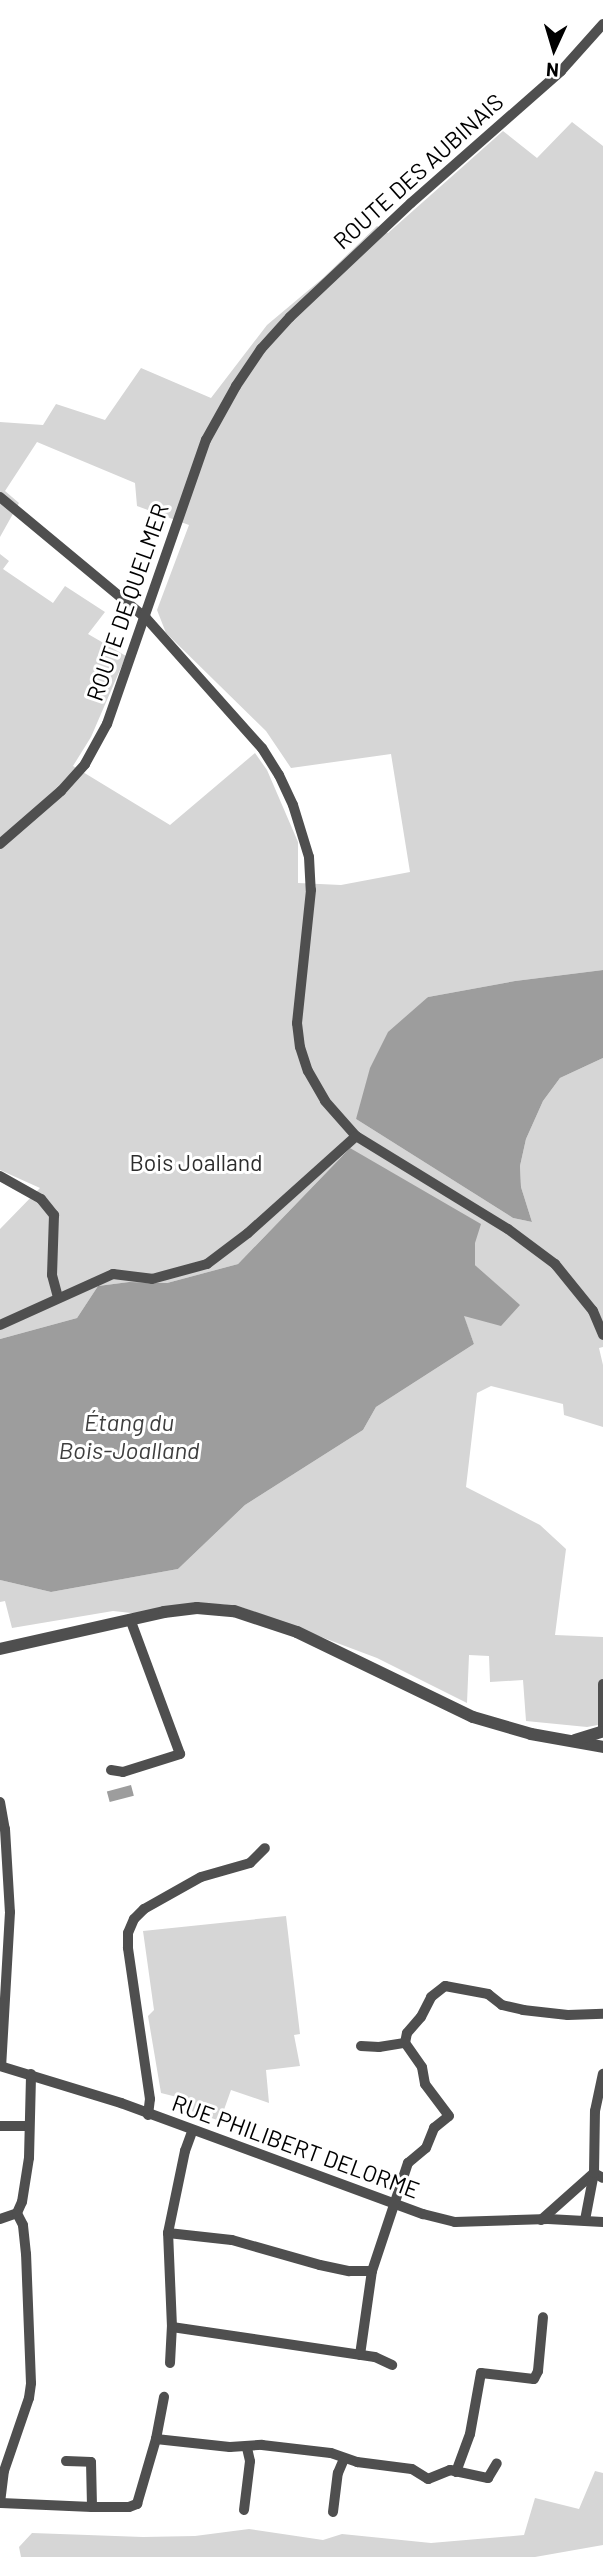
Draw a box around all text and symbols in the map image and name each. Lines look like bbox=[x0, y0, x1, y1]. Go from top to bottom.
north arrow bbox=[519, 14, 589, 84]
text: N bbox=[545, 59, 560, 82]
street label: ROUTE DES AUBINAIS bbox=[327, 87, 509, 255]
street label: ROUTE DE QUELMER bbox=[80, 500, 174, 704]
park label: Bois Joalland bbox=[129, 1148, 263, 1176]
water label: Étang du Bois-Joalland bbox=[59, 1408, 199, 1464]
street label: RUE PHILIBERT DELORME bbox=[169, 2088, 423, 2204]

